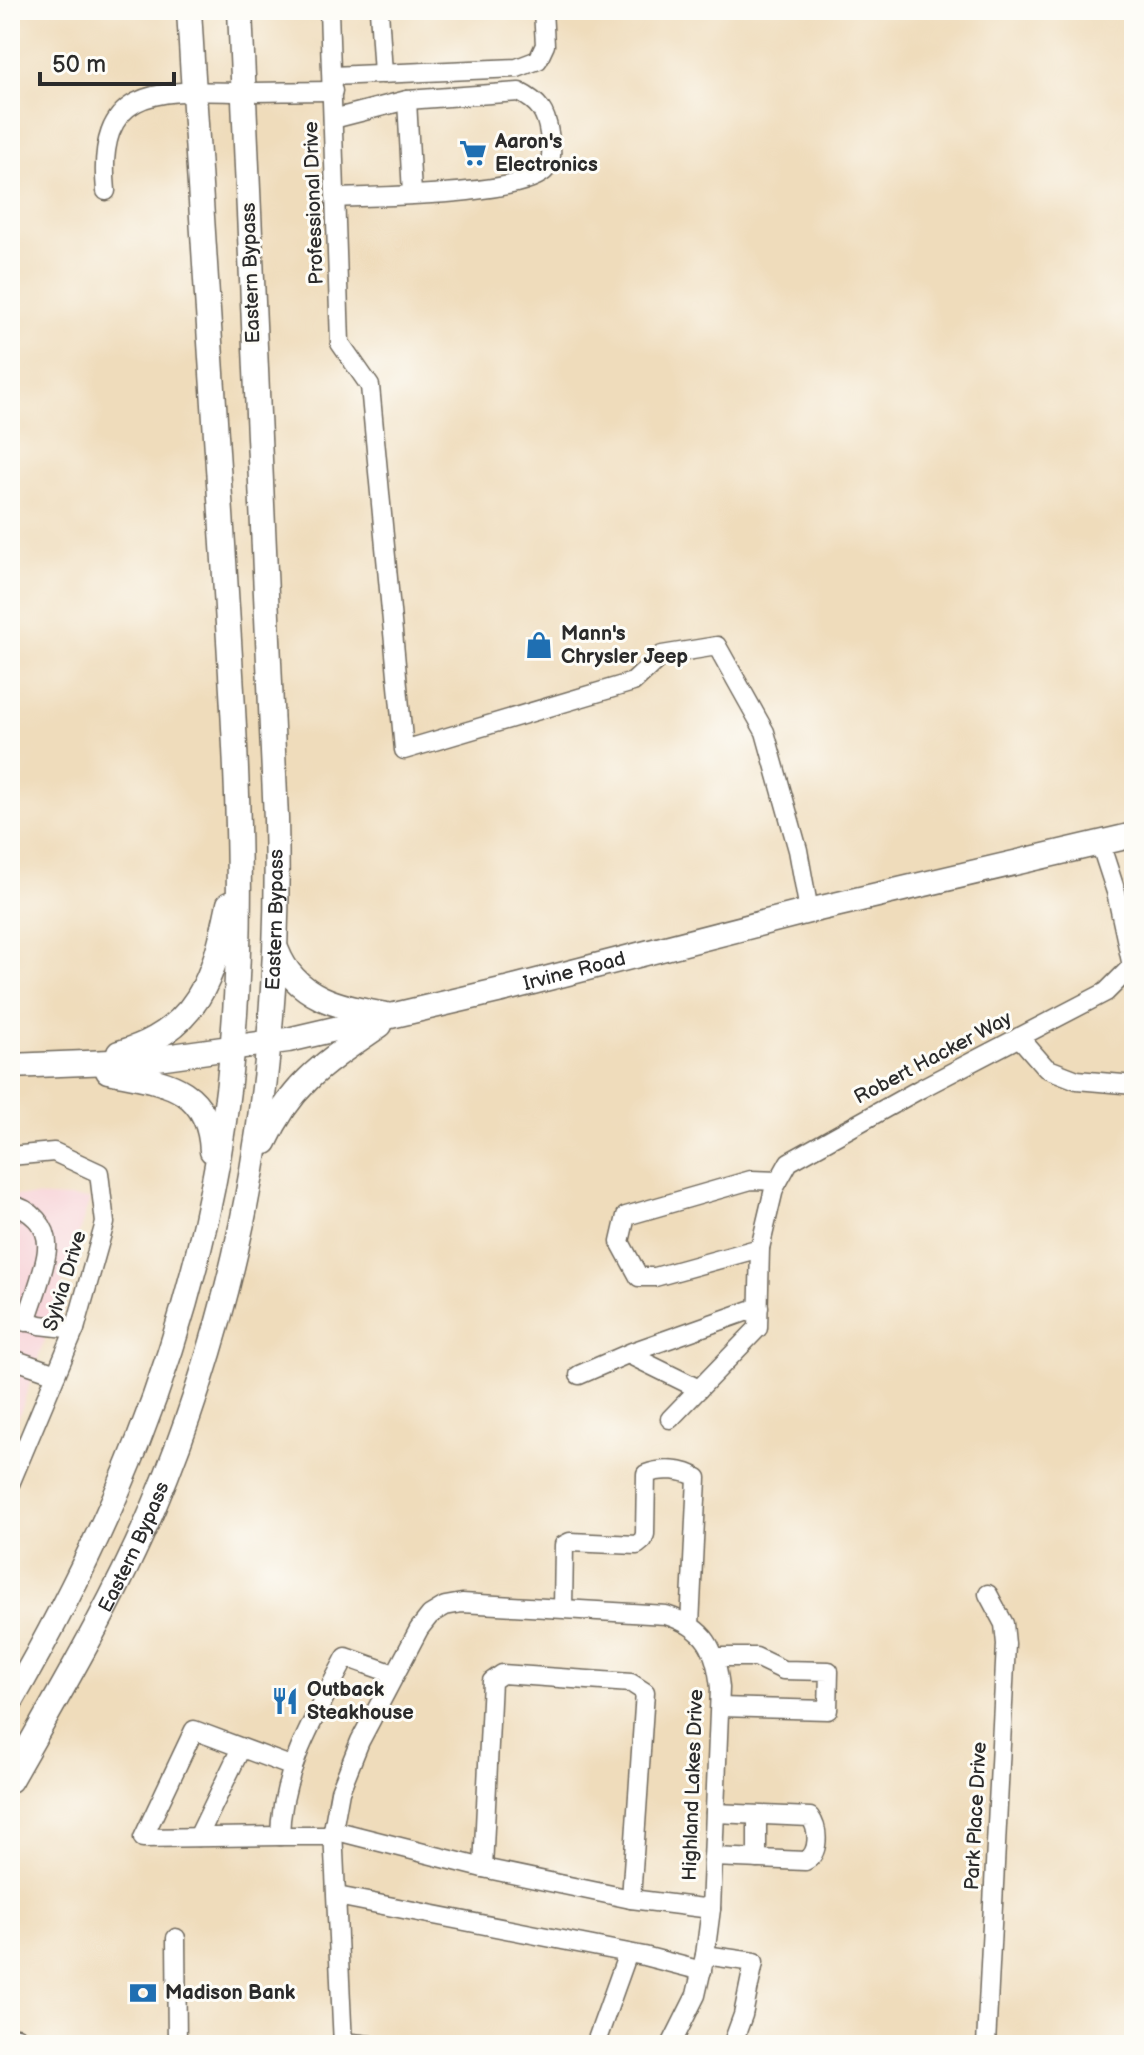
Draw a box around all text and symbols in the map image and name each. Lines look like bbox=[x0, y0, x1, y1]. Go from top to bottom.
scale bar bbox=[40, 36, 174, 86]
text: 50 m bbox=[52, 50, 106, 79]
street label: Professional Drive bbox=[299, 121, 329, 285]
place label: Aaron's Electronics bbox=[494, 130, 598, 177]
supermarket icon: Aaron's Electronics bbox=[458, 138, 488, 168]
street label: Eastern Bypass bbox=[237, 202, 265, 344]
place label: Mann's Chrysler Jeep bbox=[561, 622, 688, 669]
shop icon: Mann's Chrysler Jeep bbox=[524, 630, 554, 660]
street label: Eastern Bypass bbox=[261, 849, 289, 991]
street label: Irvine Road bbox=[521, 947, 628, 996]
street label: Robert Hacker Way bbox=[850, 1006, 1016, 1110]
street label: Sylvia Drive bbox=[38, 1228, 92, 1334]
street label: Eastern Bypass bbox=[93, 1478, 175, 1617]
place label: Outback Steakhouse bbox=[307, 1678, 414, 1725]
restaurant icon: Outback Steakhouse bbox=[270, 1686, 300, 1716]
street label: Highland Lakes Drive bbox=[678, 1689, 708, 1881]
street label: Park Place Drive bbox=[960, 1741, 992, 1891]
bank icon: Madison Bank bbox=[128, 1978, 158, 2008]
place label: Madison Bank bbox=[165, 1981, 296, 2005]

